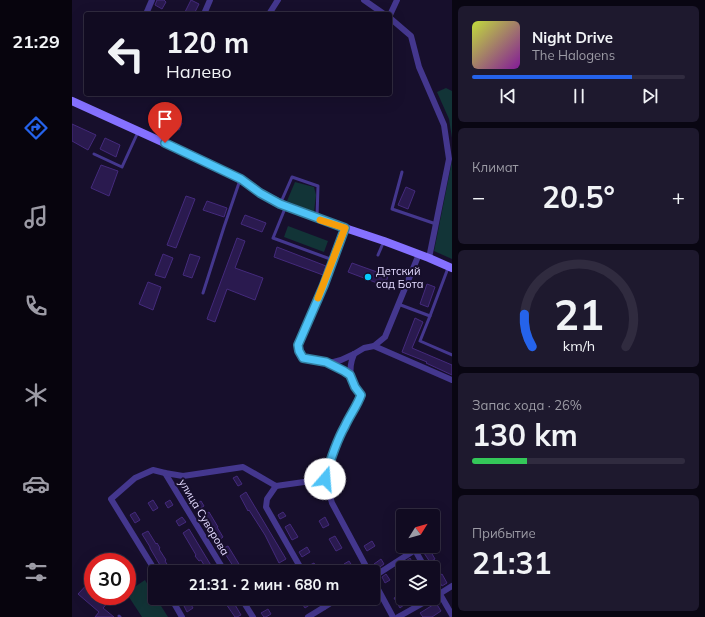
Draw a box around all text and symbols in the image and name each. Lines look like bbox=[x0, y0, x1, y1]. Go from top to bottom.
text: 120 m bbox=[166, 25, 249, 60]
icon: left bbox=[100, 28, 152, 80]
text: Night Drive bbox=[532, 28, 613, 47]
text: 21:29 bbox=[12, 30, 60, 53]
text: The Halogens bbox=[532, 47, 615, 63]
text: Налево bbox=[166, 60, 232, 83]
icon: previous bbox=[497, 85, 519, 107]
icon: pause bbox=[568, 85, 590, 107]
icon: next bbox=[639, 85, 661, 107]
pin bbox=[148, 102, 182, 143]
icon: arrive bbox=[154, 108, 176, 130]
icon: directions bbox=[22, 114, 50, 142]
text: Климат bbox=[472, 159, 519, 175]
text: 20.5° bbox=[542, 178, 615, 216]
text: − bbox=[472, 183, 485, 211]
text: + bbox=[672, 183, 685, 211]
icon: music bbox=[22, 203, 50, 231]
place label: Детский сад Бота bbox=[376, 264, 423, 291]
marker: Детский сад Бота bbox=[363, 272, 373, 282]
text: 21 bbox=[554, 287, 603, 339]
icon: phone bbox=[22, 292, 50, 320]
text: km/h bbox=[562, 336, 595, 354]
icon: climate bbox=[22, 381, 50, 409]
text: Запас хода · 26% bbox=[472, 397, 582, 413]
text: 130 km bbox=[472, 416, 578, 454]
position arrow bbox=[304, 458, 346, 500]
icon: car bbox=[22, 470, 50, 498]
street label: улица Суворова bbox=[176, 476, 232, 558]
north arrow bbox=[396, 509, 440, 553]
map controls bbox=[396, 509, 440, 605]
text: Прибытие bbox=[472, 525, 536, 541]
text: 21:31 bbox=[472, 544, 551, 582]
speed limit sign: 30 bbox=[84, 553, 136, 605]
icon: filters bbox=[22, 558, 50, 586]
button: layers bbox=[396, 561, 440, 605]
text: 21:31 · 2 мин · 680 m bbox=[189, 575, 339, 594]

